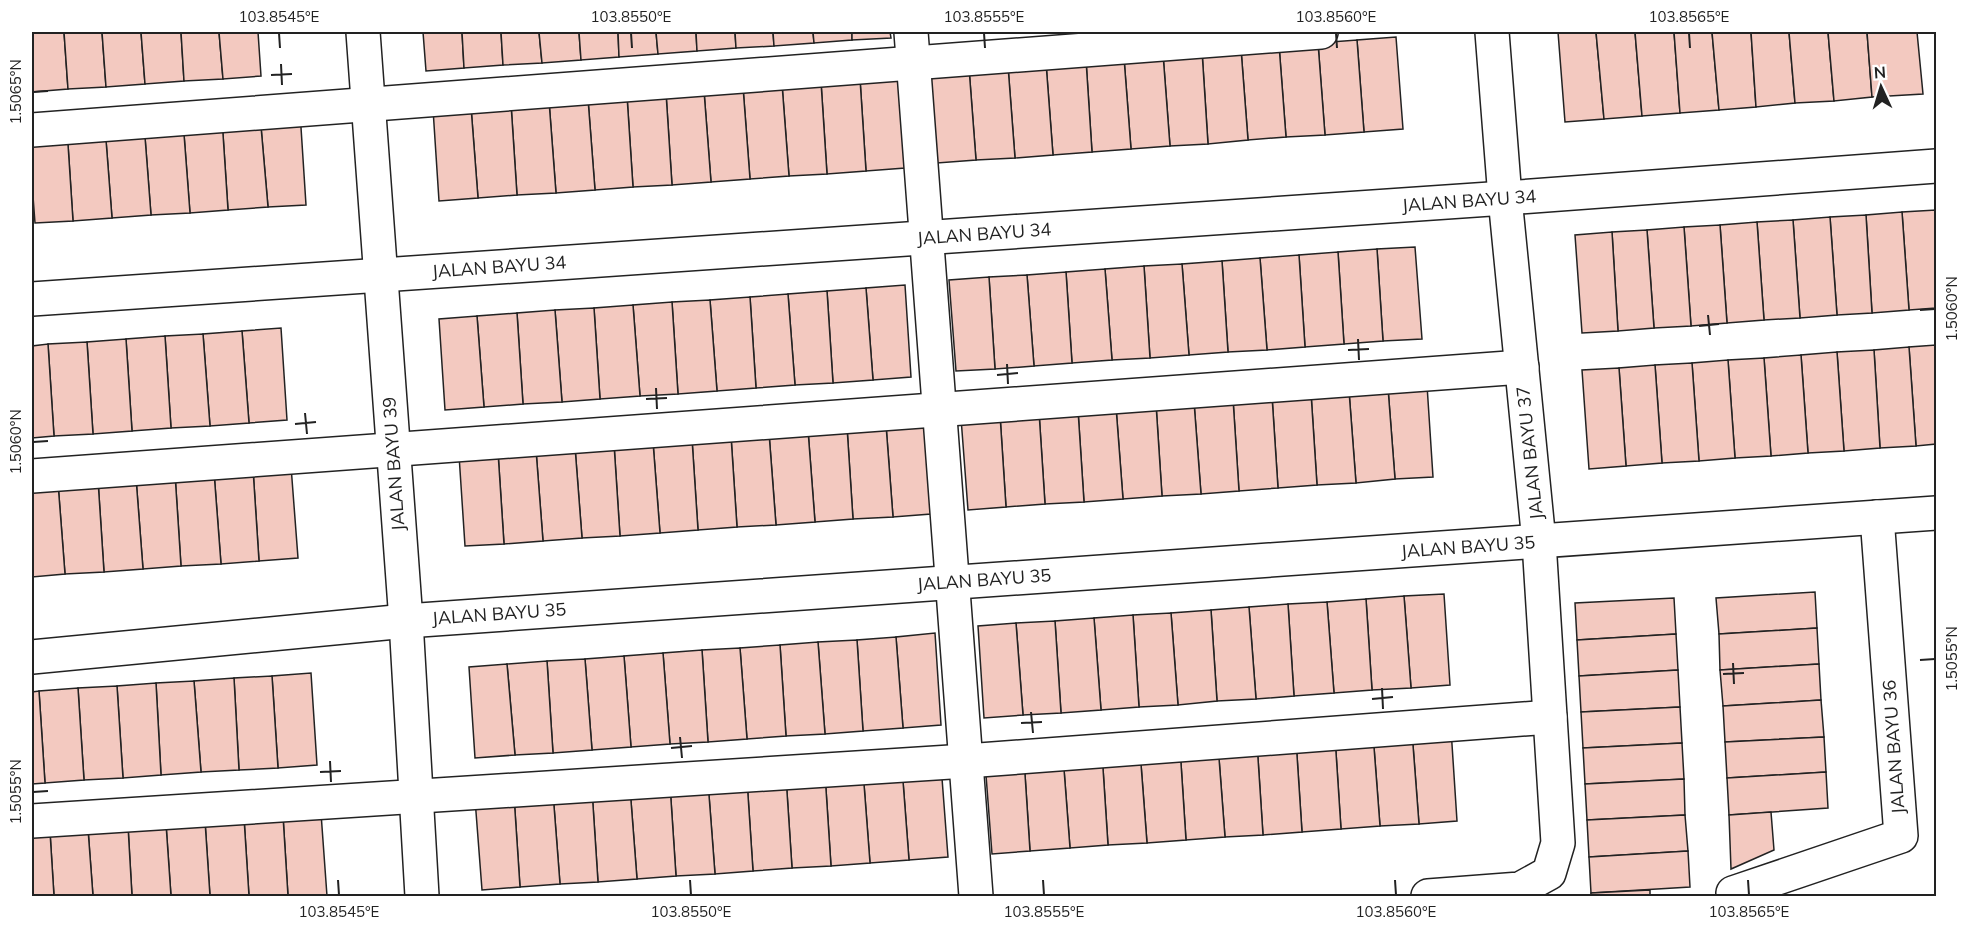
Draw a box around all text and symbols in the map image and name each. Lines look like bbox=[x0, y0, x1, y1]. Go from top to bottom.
text: 103.8545°E bbox=[239, 7, 320, 26]
text: 103.8550°E bbox=[591, 7, 672, 26]
text: 103.8555°E bbox=[944, 7, 1025, 26]
text: 103.8560°E bbox=[1296, 7, 1377, 26]
text: 103.8565°E bbox=[1649, 7, 1730, 26]
north arrow bbox=[1851, 57, 1911, 117]
text: 1.5065°N bbox=[6, 59, 25, 125]
text: N bbox=[1873, 62, 1887, 82]
street label: JALAN BAYU 34 bbox=[1401, 184, 1537, 217]
street label: JALAN BAYU 34 bbox=[916, 217, 1052, 250]
street label: JALAN BAYU 34 bbox=[431, 250, 567, 283]
text: 1.5060°N bbox=[1942, 276, 1961, 342]
street label: JALAN BAYU 37 bbox=[1511, 385, 1548, 521]
street label: JALAN BAYU 39 bbox=[377, 396, 410, 532]
text: 1.5060°N bbox=[6, 409, 25, 475]
street label: JALAN BAYU 35 bbox=[1400, 530, 1536, 563]
street label: JALAN BAYU 35 bbox=[916, 563, 1052, 596]
street label: JALAN BAYU 35 bbox=[431, 597, 567, 630]
text: 1.5055°N bbox=[1942, 626, 1961, 692]
street label: JALAN BAYU 36 bbox=[1877, 679, 1910, 815]
text: 1.5055°N bbox=[6, 759, 25, 825]
text: 103.8545°E bbox=[299, 902, 380, 921]
text: 103.8550°E bbox=[651, 902, 732, 921]
text: 103.8555°E bbox=[1004, 902, 1085, 921]
text: 103.8560°E bbox=[1356, 902, 1437, 921]
text: 103.8565°E bbox=[1709, 902, 1790, 921]

